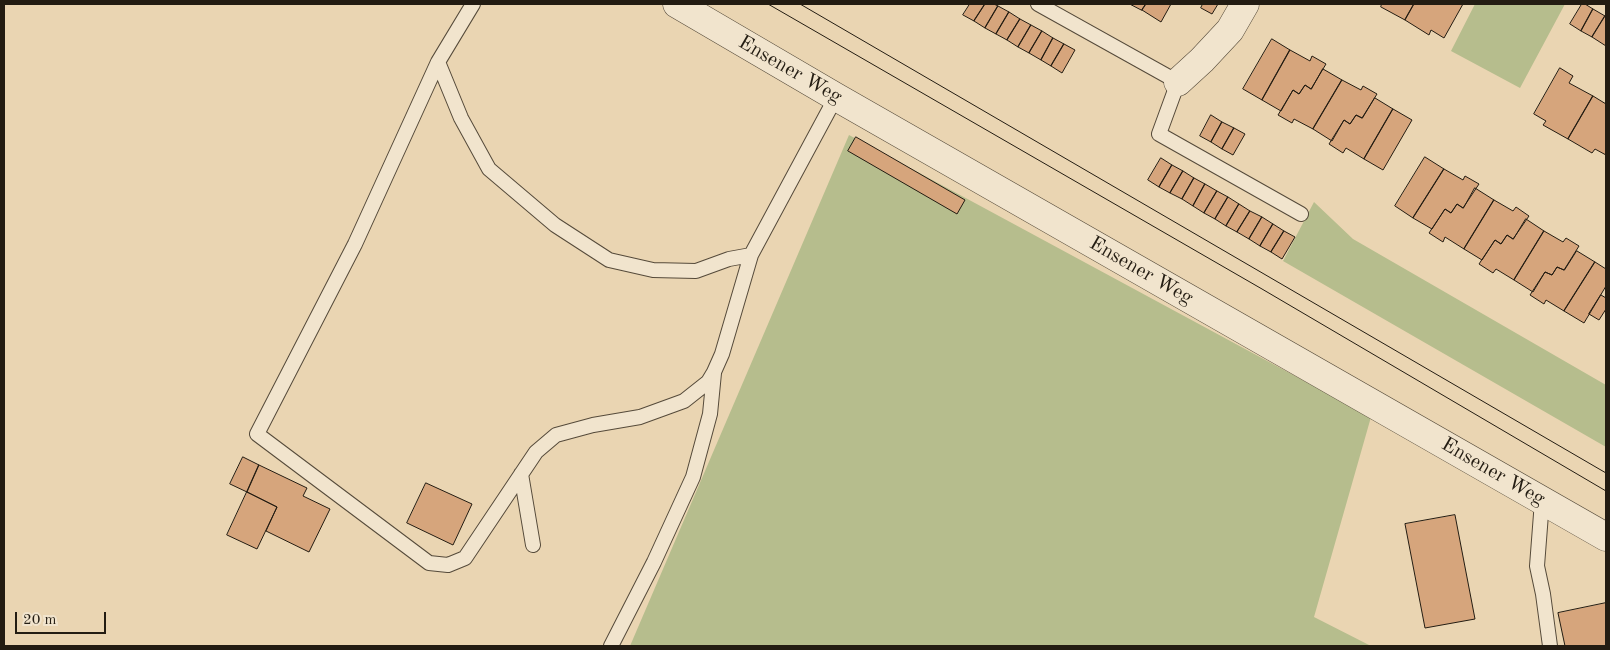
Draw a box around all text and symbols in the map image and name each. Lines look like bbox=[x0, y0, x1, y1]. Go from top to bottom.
street label: Ensener Weg bbox=[734, 31, 846, 109]
street label: Ensener Weg bbox=[1085, 232, 1197, 310]
street label: Ensener Weg bbox=[1437, 433, 1549, 511]
scale bar bbox=[18, 602, 109, 634]
text: 20 m bbox=[23, 613, 57, 628]

